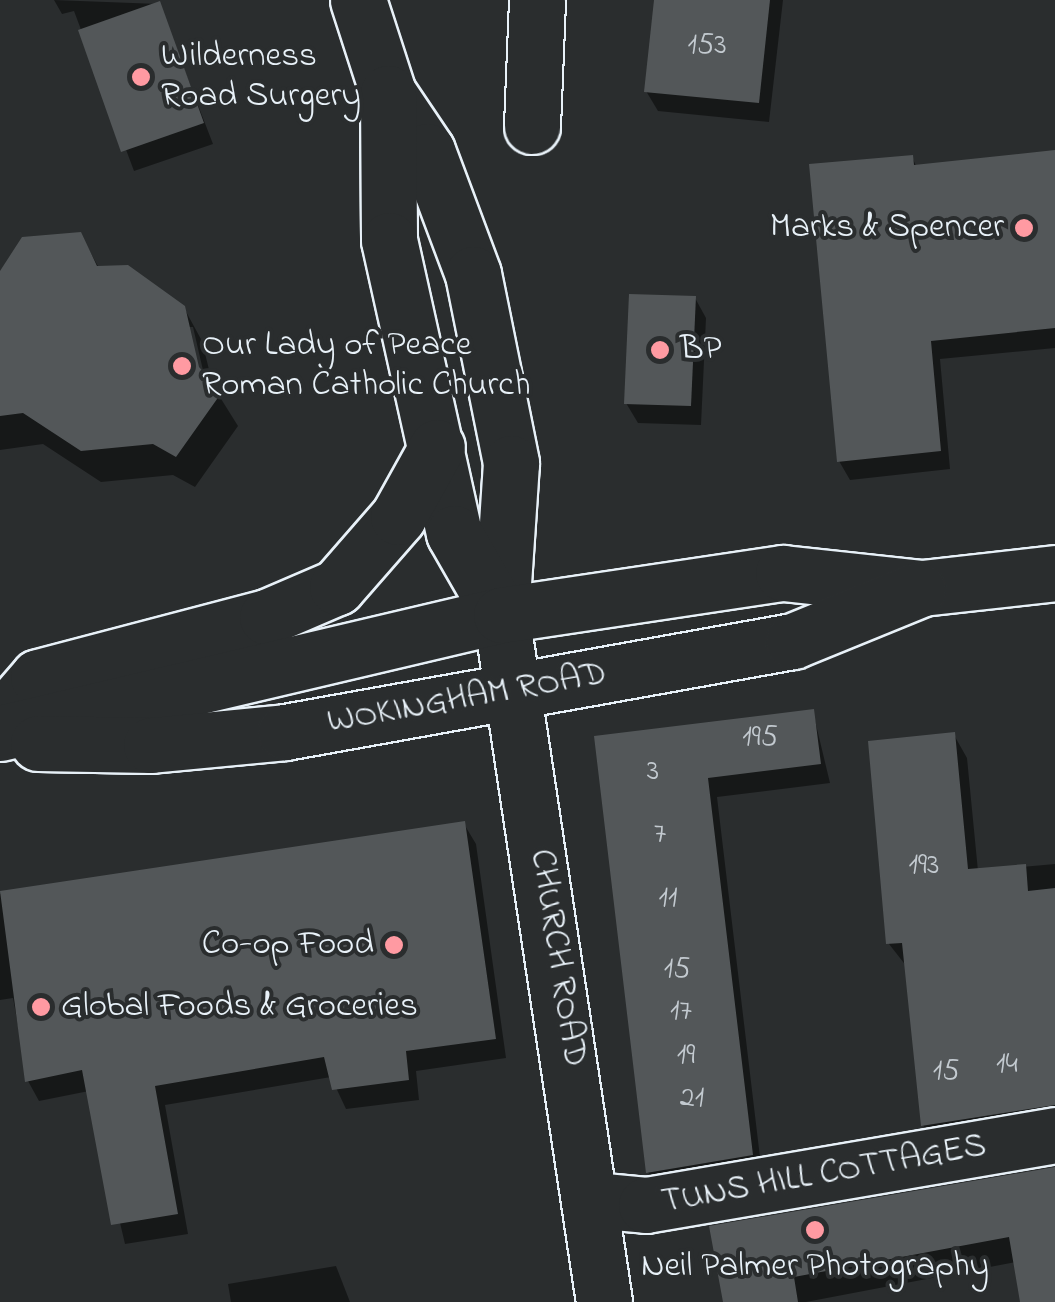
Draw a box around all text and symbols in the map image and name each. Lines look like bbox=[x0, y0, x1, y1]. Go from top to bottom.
house number: 153 bbox=[687, 28, 727, 64]
place label: Wilderness Road Surgery bbox=[161, 36, 361, 118]
marker: Wilderness Road Surgery bbox=[130, 66, 152, 88]
place label: Marks & Spencer bbox=[770, 207, 1004, 249]
marker: Marks & Spencer bbox=[1013, 217, 1035, 239]
place label: Our Lady of Peace Roman Catholic Church bbox=[202, 325, 531, 407]
place label: BP bbox=[680, 329, 722, 371]
marker: BP bbox=[649, 339, 671, 361]
marker: Our Lady of Peace Roman Catholic Church bbox=[171, 355, 193, 377]
street label: WOKINGHAM ROAD bbox=[324, 654, 610, 744]
house number: 195 bbox=[742, 720, 778, 756]
house number: 3 bbox=[647, 754, 659, 790]
house number: 7 bbox=[654, 817, 666, 853]
street label: CHURCH ROAD bbox=[519, 846, 595, 1070]
house number: 193 bbox=[909, 848, 939, 884]
house number: 11 bbox=[658, 881, 678, 917]
place label: Co-op Food bbox=[202, 924, 374, 966]
marker: Co-op Food bbox=[383, 934, 405, 956]
house number: 15 bbox=[664, 952, 690, 988]
place label: Global Foods & Groceries bbox=[61, 986, 418, 1028]
house number: 17 bbox=[670, 994, 692, 1030]
marker: Global Foods & Groceries bbox=[30, 996, 52, 1018]
house number: 19 bbox=[677, 1038, 695, 1074]
house number: 14 bbox=[996, 1047, 1018, 1083]
house number: 15 bbox=[933, 1054, 959, 1090]
house number: 21 bbox=[680, 1081, 704, 1117]
street label: TUNS HILL COTTAGES bbox=[659, 1126, 989, 1224]
marker: Neil Palmer Photography bbox=[804, 1219, 826, 1241]
place label: Neil Palmer Photography bbox=[641, 1246, 989, 1288]

